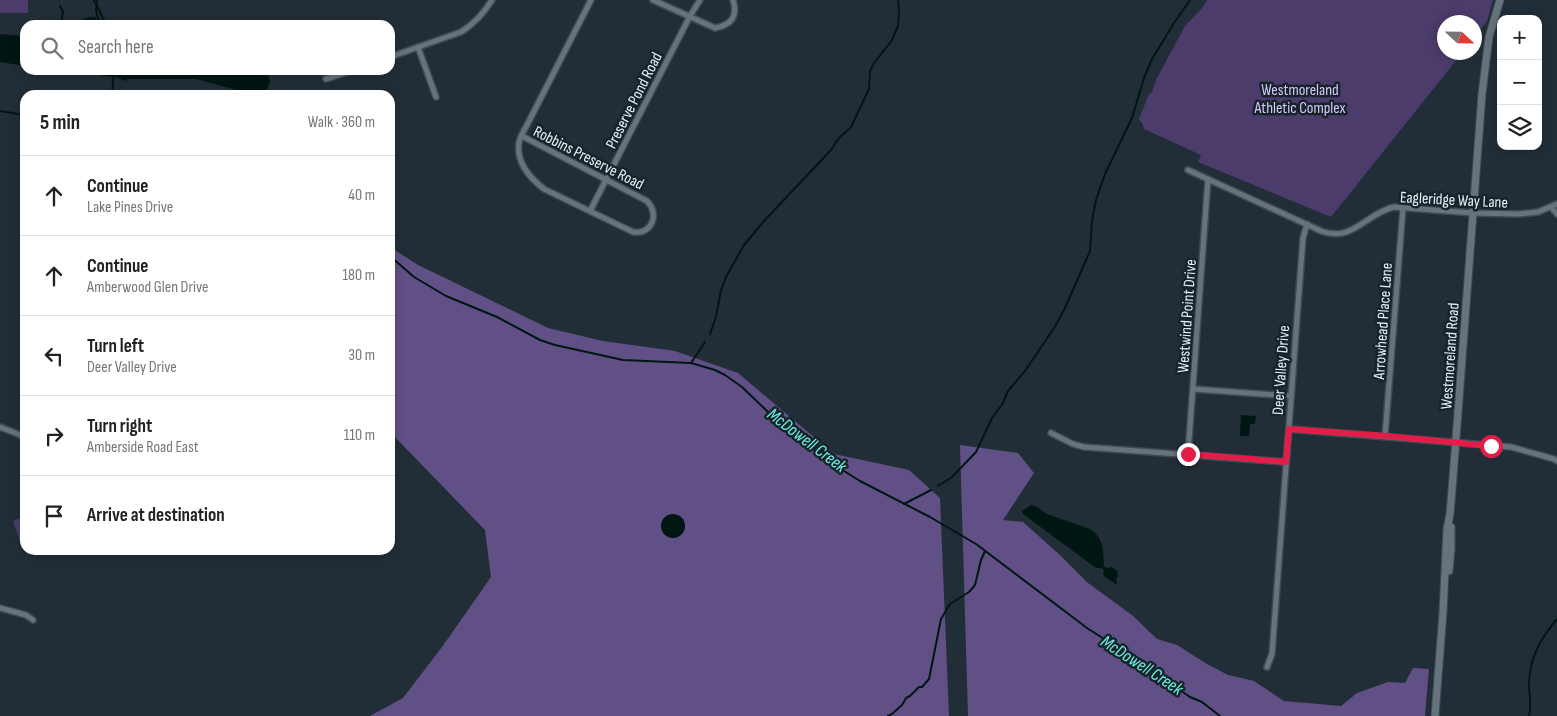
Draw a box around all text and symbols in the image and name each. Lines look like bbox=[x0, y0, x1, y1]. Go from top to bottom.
north arrow bbox=[1437, 15, 1482, 60]
map controls bbox=[1497, 15, 1542, 150]
button: + bbox=[1497, 15, 1542, 60]
search box bbox=[20, 20, 395, 75]
icon: search bbox=[38, 34, 66, 62]
text: Search here bbox=[78, 36, 154, 59]
street label: Preserve Pond Road bbox=[602, 49, 667, 152]
button: − bbox=[1497, 60, 1542, 105]
park label: Westmoreland Athletic Complex bbox=[1253, 81, 1346, 118]
button: layers bbox=[1497, 105, 1542, 150]
text: 5 min bbox=[40, 110, 80, 135]
text: Walk · 360 m bbox=[308, 113, 375, 132]
street label: Robbins Preserve Road bbox=[530, 122, 647, 194]
text: Continue bbox=[87, 175, 148, 198]
icon: ahead bbox=[40, 182, 68, 210]
text: 40 m bbox=[348, 186, 375, 205]
street label: Eagleridge Way Lane bbox=[1400, 188, 1508, 213]
text: Lake Pines Drive bbox=[87, 198, 173, 217]
text: Continue bbox=[87, 255, 148, 278]
street label: Westwind Point Drive bbox=[1174, 259, 1201, 374]
icon: ahead bbox=[40, 262, 68, 290]
street label: Arrowhead Place Lane bbox=[1370, 262, 1397, 381]
text: 180 m bbox=[342, 266, 375, 285]
text: Amberwood Glen Drive bbox=[87, 278, 209, 297]
street label: Westmoreland Road bbox=[1437, 302, 1464, 410]
street label: Deer Valley Drive bbox=[1269, 325, 1294, 415]
text: Turn left bbox=[87, 335, 144, 358]
icon: left bbox=[40, 342, 68, 370]
text: 30 m bbox=[348, 346, 375, 365]
text: Deer Valley Drive bbox=[87, 358, 177, 377]
water label: McDowell Creek bbox=[763, 404, 852, 478]
text: Turn right bbox=[87, 415, 152, 438]
icon: right bbox=[40, 422, 68, 450]
text: 110 m bbox=[344, 426, 375, 445]
route start bbox=[1480, 435, 1503, 458]
text: Amberside Road East bbox=[87, 438, 199, 457]
route end bbox=[1177, 443, 1200, 466]
icon: arrive bbox=[40, 502, 68, 530]
text: Arrive at destination bbox=[87, 504, 225, 527]
water label: McDowell Creek bbox=[1097, 631, 1188, 700]

